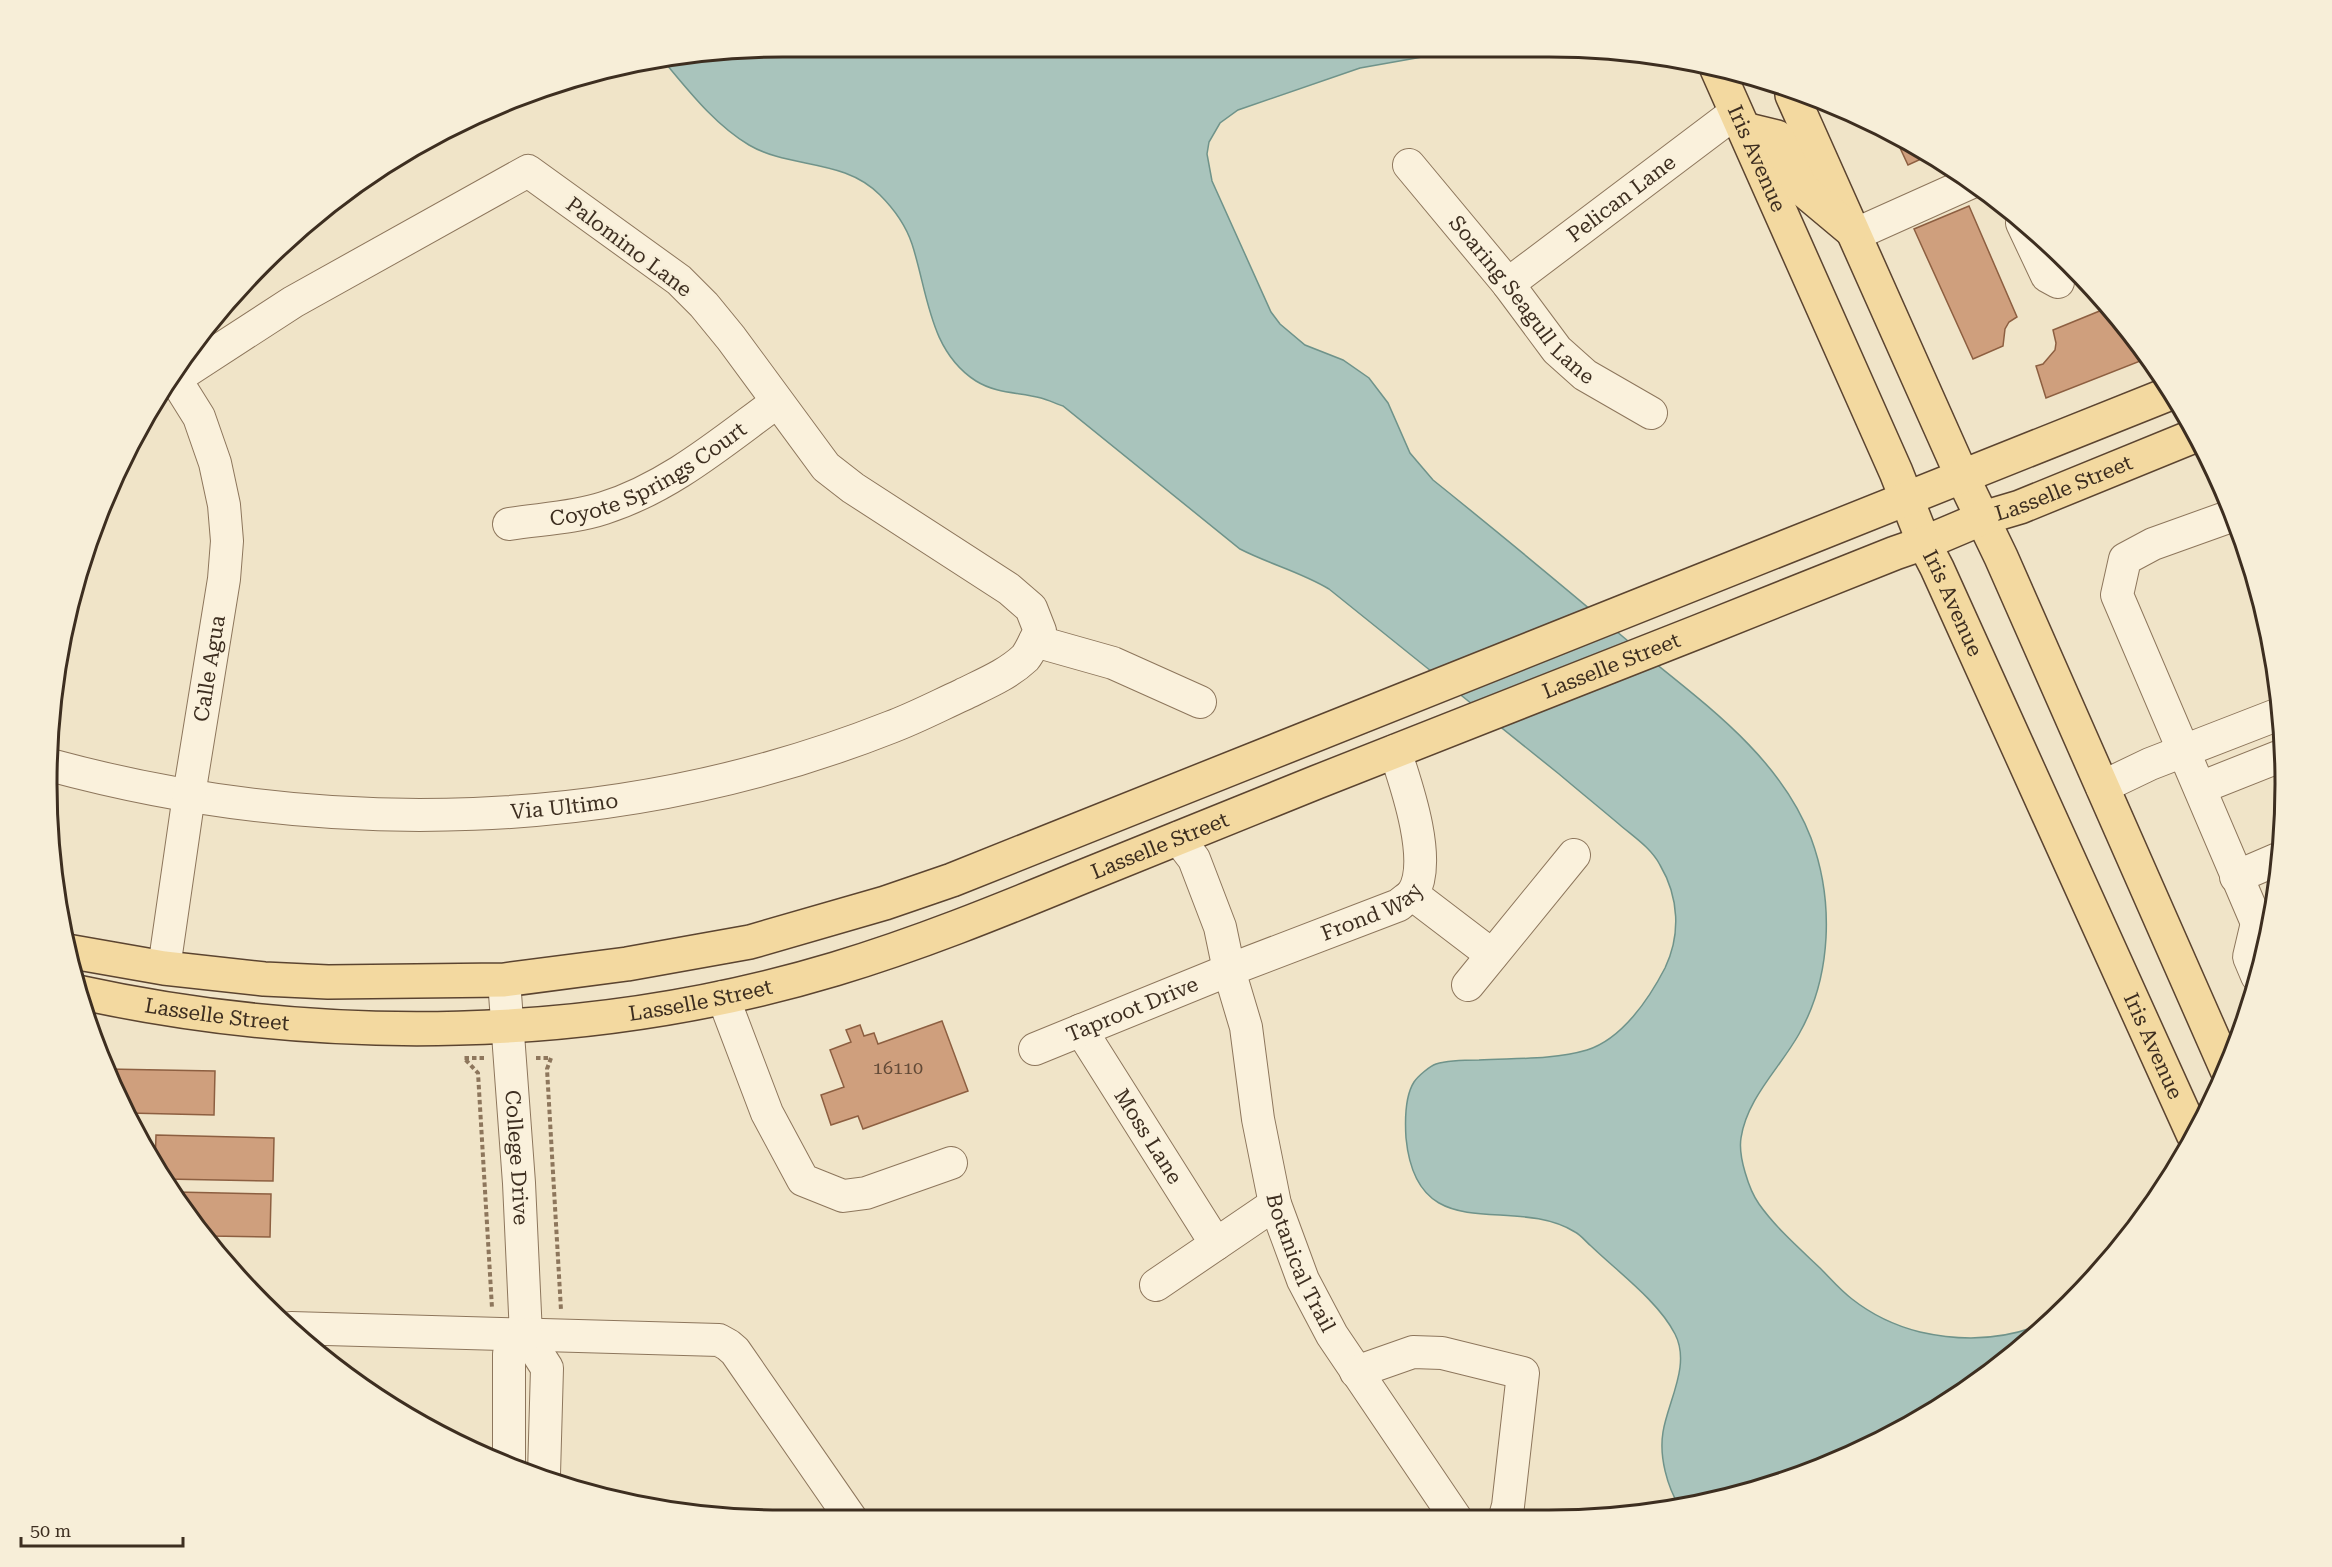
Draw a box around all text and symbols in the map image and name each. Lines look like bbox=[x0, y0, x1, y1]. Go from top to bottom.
street label: Iris Avenue bbox=[1723, 102, 1791, 216]
street label: Pelican Lane bbox=[1563, 150, 1680, 247]
street label: Palomino Lane bbox=[561, 192, 697, 302]
street label: Soaring Seagull Lane bbox=[1444, 211, 1598, 389]
street label: Coyote Springs Court bbox=[548, 417, 751, 531]
street label: Lasselle Street bbox=[1992, 450, 2136, 526]
street label: Iris Avenue bbox=[1918, 546, 1987, 660]
street label: Calle Agua bbox=[189, 613, 230, 723]
street label: Lasselle Street bbox=[1539, 628, 1684, 704]
street label: Via Ultimo bbox=[510, 788, 620, 824]
street label: Lasselle Street bbox=[1088, 807, 1232, 884]
street label: Frond Way bbox=[1318, 879, 1428, 946]
street label: Taproot Drive bbox=[1063, 972, 1202, 1047]
street label: Lasselle Street bbox=[627, 975, 775, 1026]
street label: Iris Avenue bbox=[2119, 989, 2188, 1103]
street label: Lasselle Street bbox=[143, 993, 291, 1035]
house number: 16110 bbox=[873, 1057, 923, 1078]
street label: Moss Lane bbox=[1109, 1085, 1187, 1188]
street label: College Drive bbox=[500, 1089, 533, 1226]
street label: Botanical Trail bbox=[1261, 1192, 1340, 1337]
scale bar bbox=[21, 1510, 183, 1548]
text: 50 m bbox=[30, 1520, 71, 1541]

